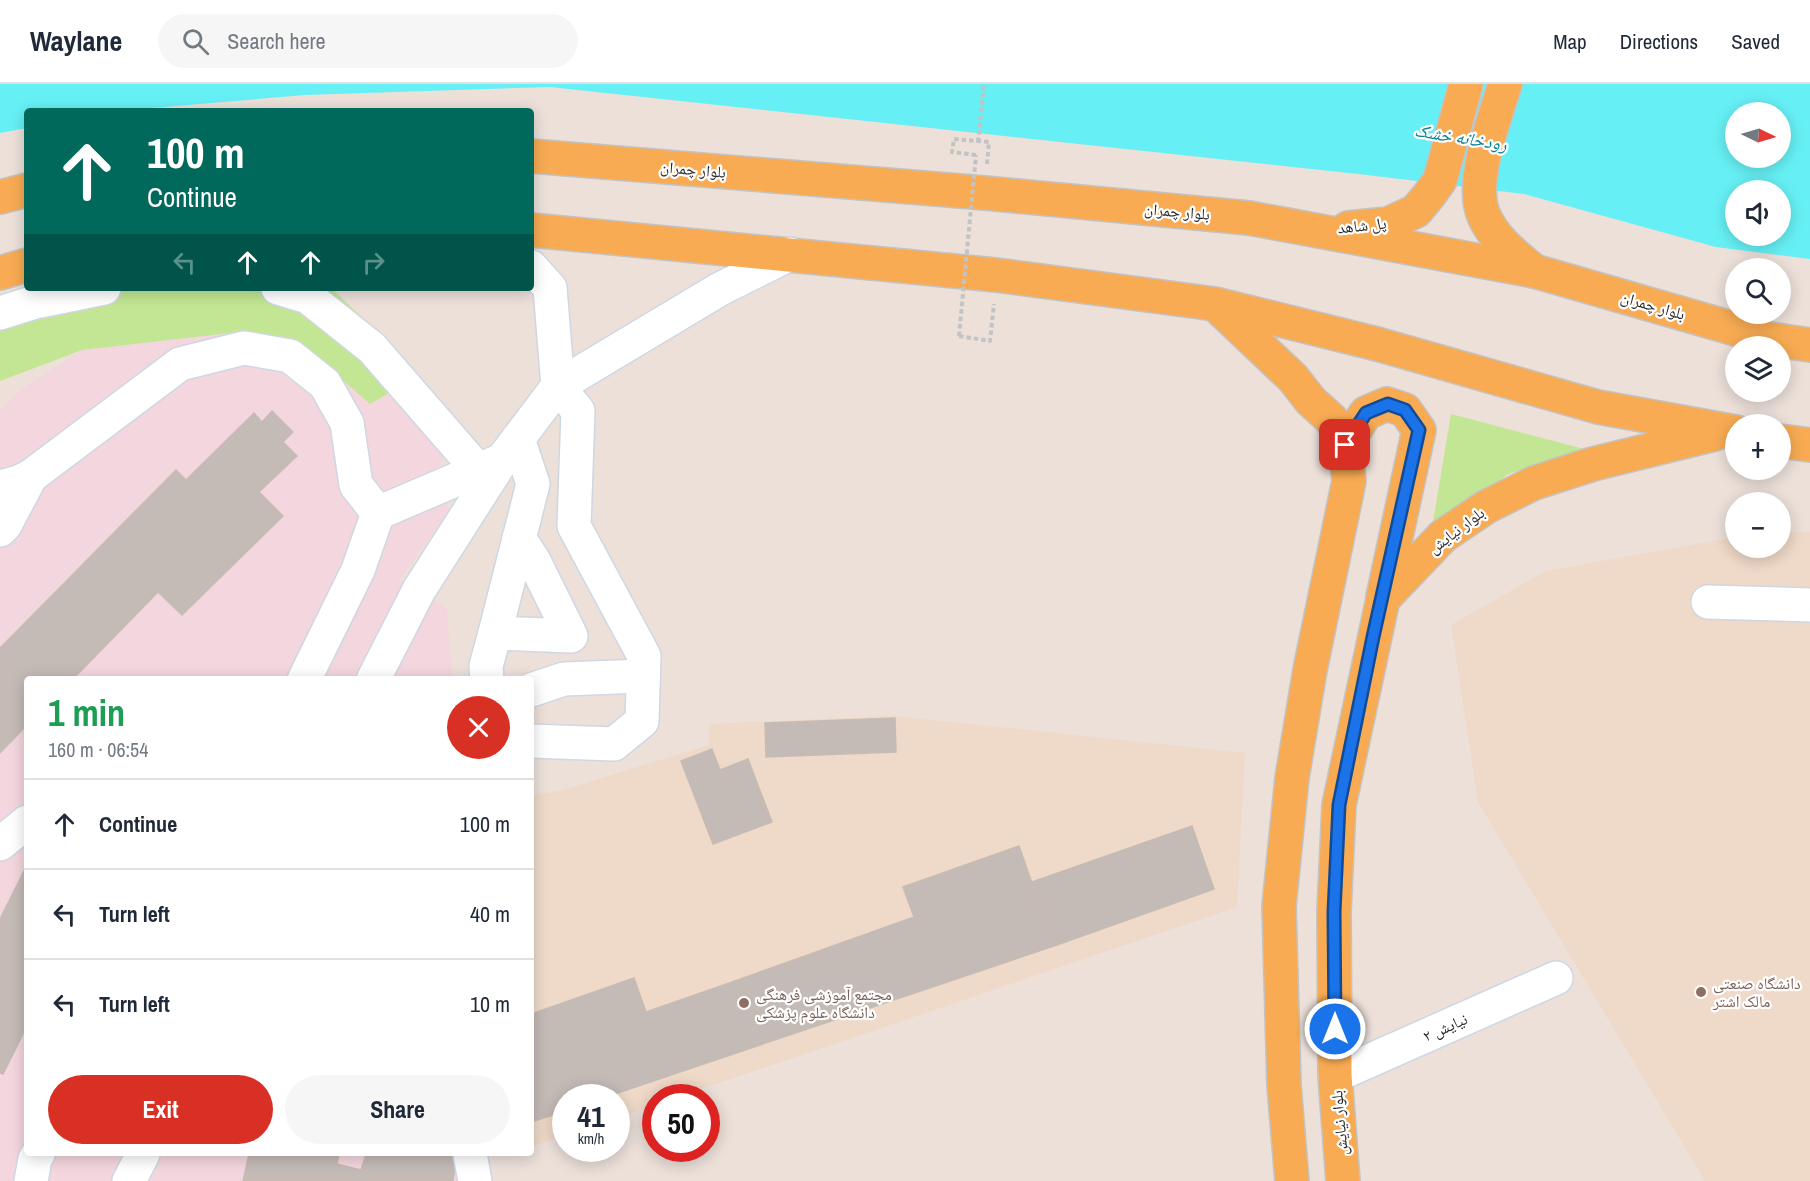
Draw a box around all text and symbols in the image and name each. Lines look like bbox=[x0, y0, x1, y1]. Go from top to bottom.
search box bbox=[158, 14, 578, 68]
text: Waylane bbox=[30, 22, 122, 60]
icon: search bbox=[179, 25, 212, 58]
text: Search here bbox=[227, 26, 326, 56]
text: Map bbox=[1553, 27, 1587, 56]
text: Directions bbox=[1620, 27, 1698, 56]
text: Saved bbox=[1731, 27, 1780, 56]
north arrow bbox=[1725, 102, 1791, 168]
map controls bbox=[1725, 102, 1791, 558]
water label: رودخانه خشک bbox=[1413, 117, 1509, 157]
text: 100 m bbox=[147, 125, 245, 181]
icon: ahead bbox=[48, 132, 126, 210]
street label: بلوار چمران bbox=[659, 155, 727, 183]
text: Continue bbox=[147, 179, 237, 215]
button: sound bbox=[1725, 180, 1791, 246]
street label: بلوار چمران bbox=[1143, 197, 1211, 225]
street label: پل شاهد bbox=[1337, 211, 1388, 238]
icon: left bbox=[168, 246, 201, 279]
icon: ahead bbox=[231, 246, 264, 279]
icon: ahead bbox=[294, 246, 327, 279]
icon: right bbox=[357, 246, 390, 279]
button: search bbox=[1725, 258, 1791, 324]
street label: بلوار چمران bbox=[1618, 285, 1688, 325]
button: layers bbox=[1725, 336, 1791, 402]
button: + bbox=[1725, 414, 1791, 480]
pin bbox=[1319, 419, 1370, 470]
icon: arrive bbox=[1328, 428, 1361, 461]
button: − bbox=[1725, 492, 1791, 558]
street label: بلوار نیایش bbox=[1423, 502, 1489, 558]
text: 1 min bbox=[48, 689, 125, 737]
button: close bbox=[447, 696, 510, 759]
text: 160 m · 06:54 bbox=[48, 736, 148, 763]
icon: ahead bbox=[48, 808, 81, 841]
text: Continue bbox=[99, 809, 177, 839]
text: 100 m bbox=[460, 809, 510, 839]
icon: left bbox=[48, 898, 81, 931]
text: Turn left bbox=[99, 899, 170, 929]
text: 40 m bbox=[470, 899, 510, 929]
place label: دانشگاه صنعتی مالک اشتر bbox=[1712, 972, 1801, 1012]
place label: مجتمع آموزشی فرهنگی دانشگاه علوم پزشکی bbox=[756, 983, 892, 1023]
marker: دانشگاه صنعتی مالک اشتر bbox=[1694, 985, 1708, 999]
icon: left bbox=[48, 988, 81, 1021]
text: Turn left bbox=[99, 989, 170, 1019]
text: 10 m bbox=[470, 989, 510, 1019]
marker: مجتمع آموزشی فرهنگی دانشگاه علوم پزشکی bbox=[737, 996, 751, 1010]
position arrow bbox=[1303, 997, 1367, 1061]
street label: نیایش ۲ bbox=[1419, 1007, 1471, 1047]
button: Exit bbox=[48, 1075, 273, 1144]
button: Share bbox=[285, 1075, 510, 1144]
speed limit sign: 50 bbox=[642, 1084, 720, 1162]
street label: بلوار نیایش bbox=[1325, 1089, 1353, 1157]
text: 41 bbox=[577, 1096, 605, 1136]
text: km/h bbox=[578, 1128, 604, 1149]

